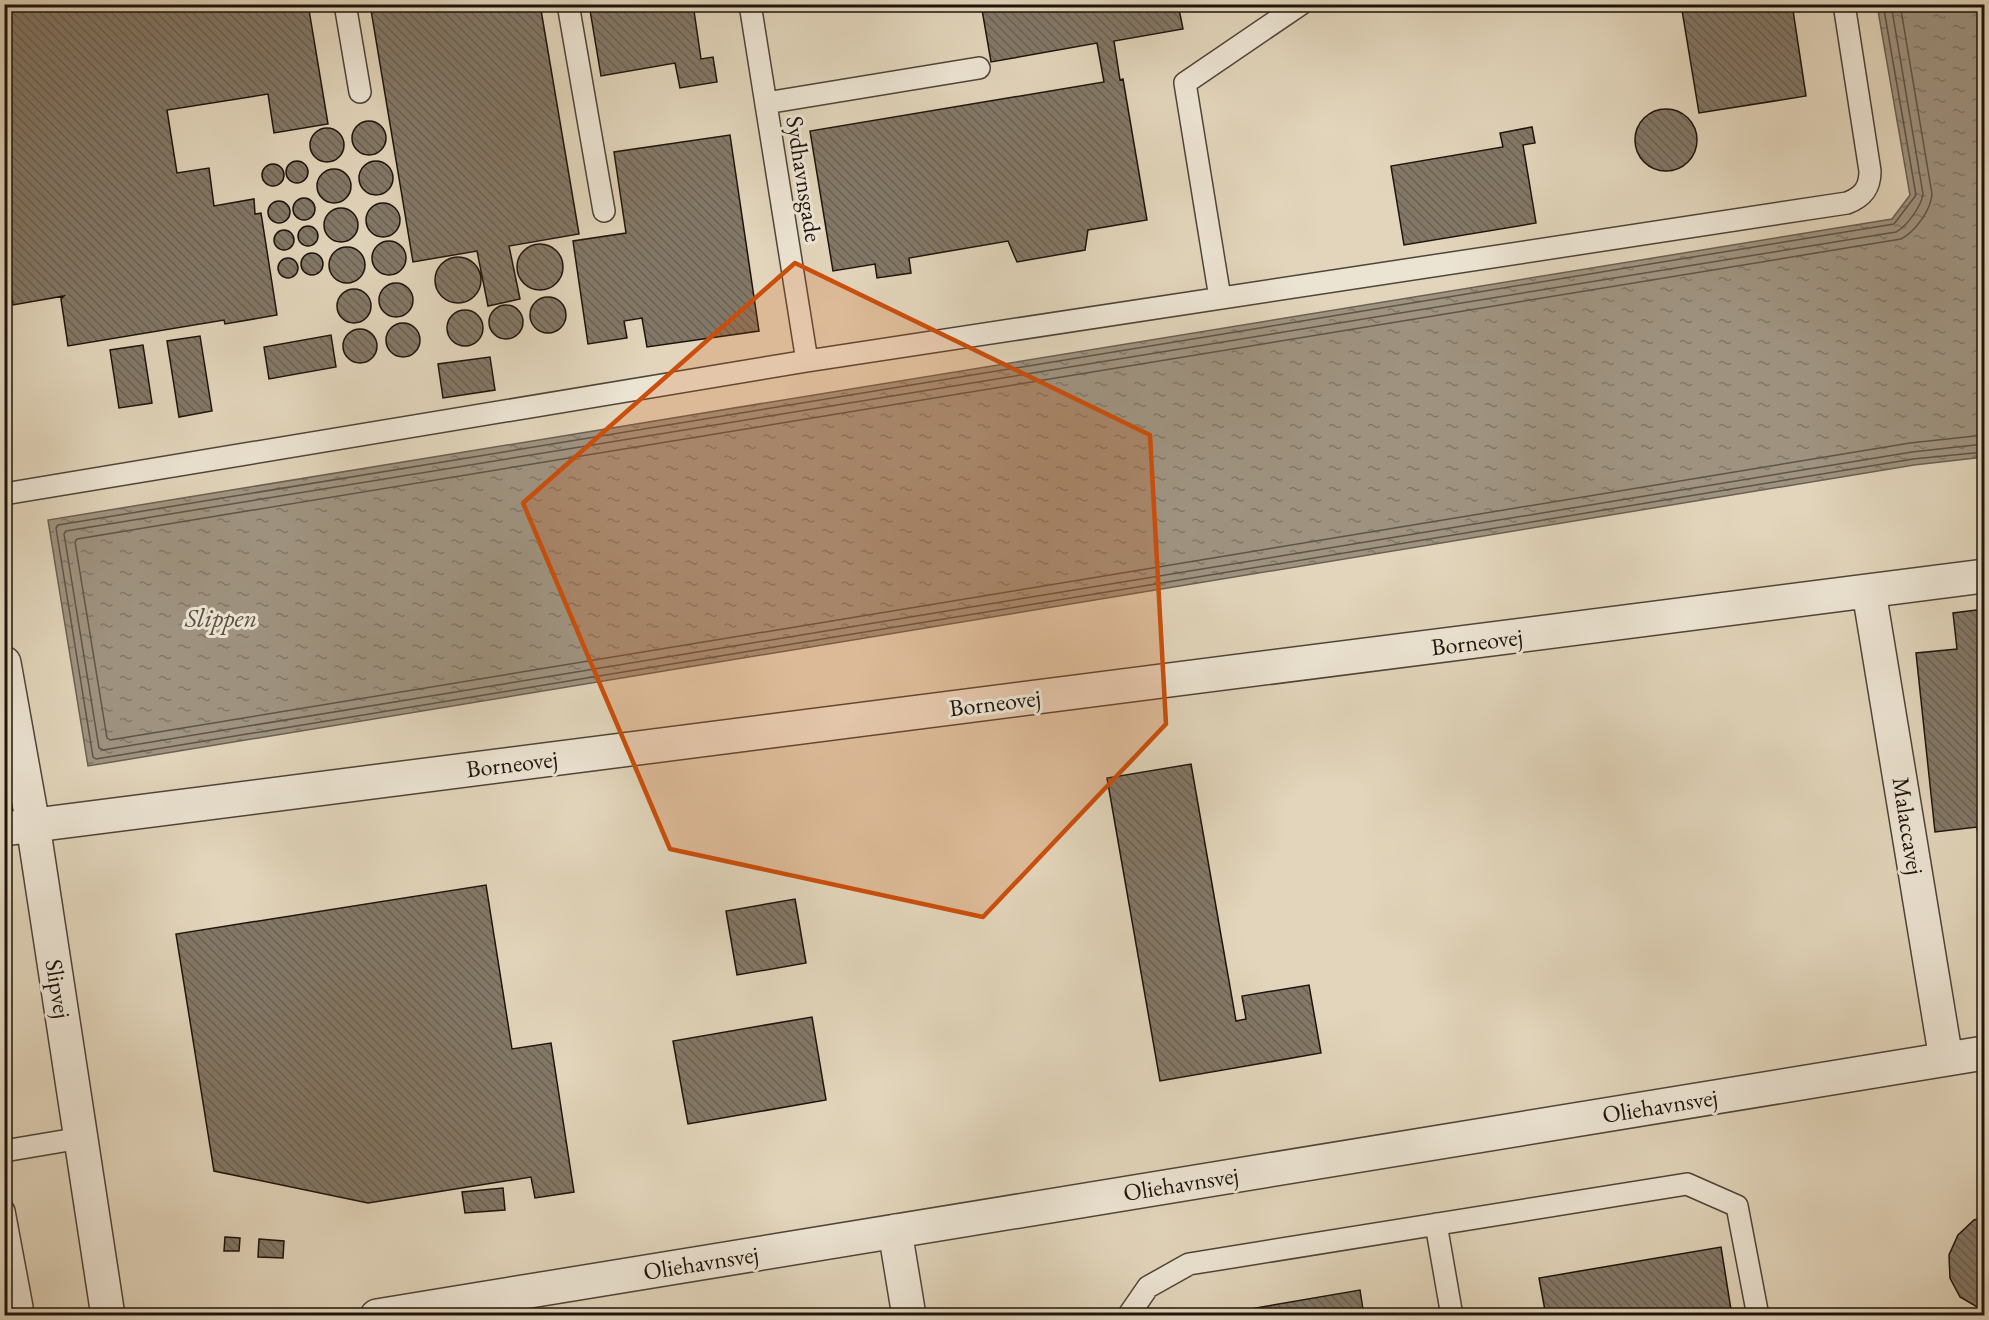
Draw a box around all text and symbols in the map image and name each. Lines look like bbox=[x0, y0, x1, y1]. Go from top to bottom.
street label: Sydhavnsgade bbox=[779, 114, 830, 244]
water label: Slippen bbox=[184, 601, 257, 635]
street label: Borneovej bbox=[1429, 621, 1524, 662]
street label: Borneovej bbox=[947, 682, 1042, 723]
street label: Borneovej bbox=[464, 743, 559, 784]
street label: Malaccavej bbox=[1885, 775, 1932, 877]
street label: Slipvej bbox=[39, 957, 78, 1021]
street label: Oliehavnsvej bbox=[1600, 1081, 1720, 1130]
street label: Oliehavnsvej bbox=[1121, 1159, 1241, 1208]
street label: Oliehavnsvej bbox=[641, 1238, 761, 1287]

